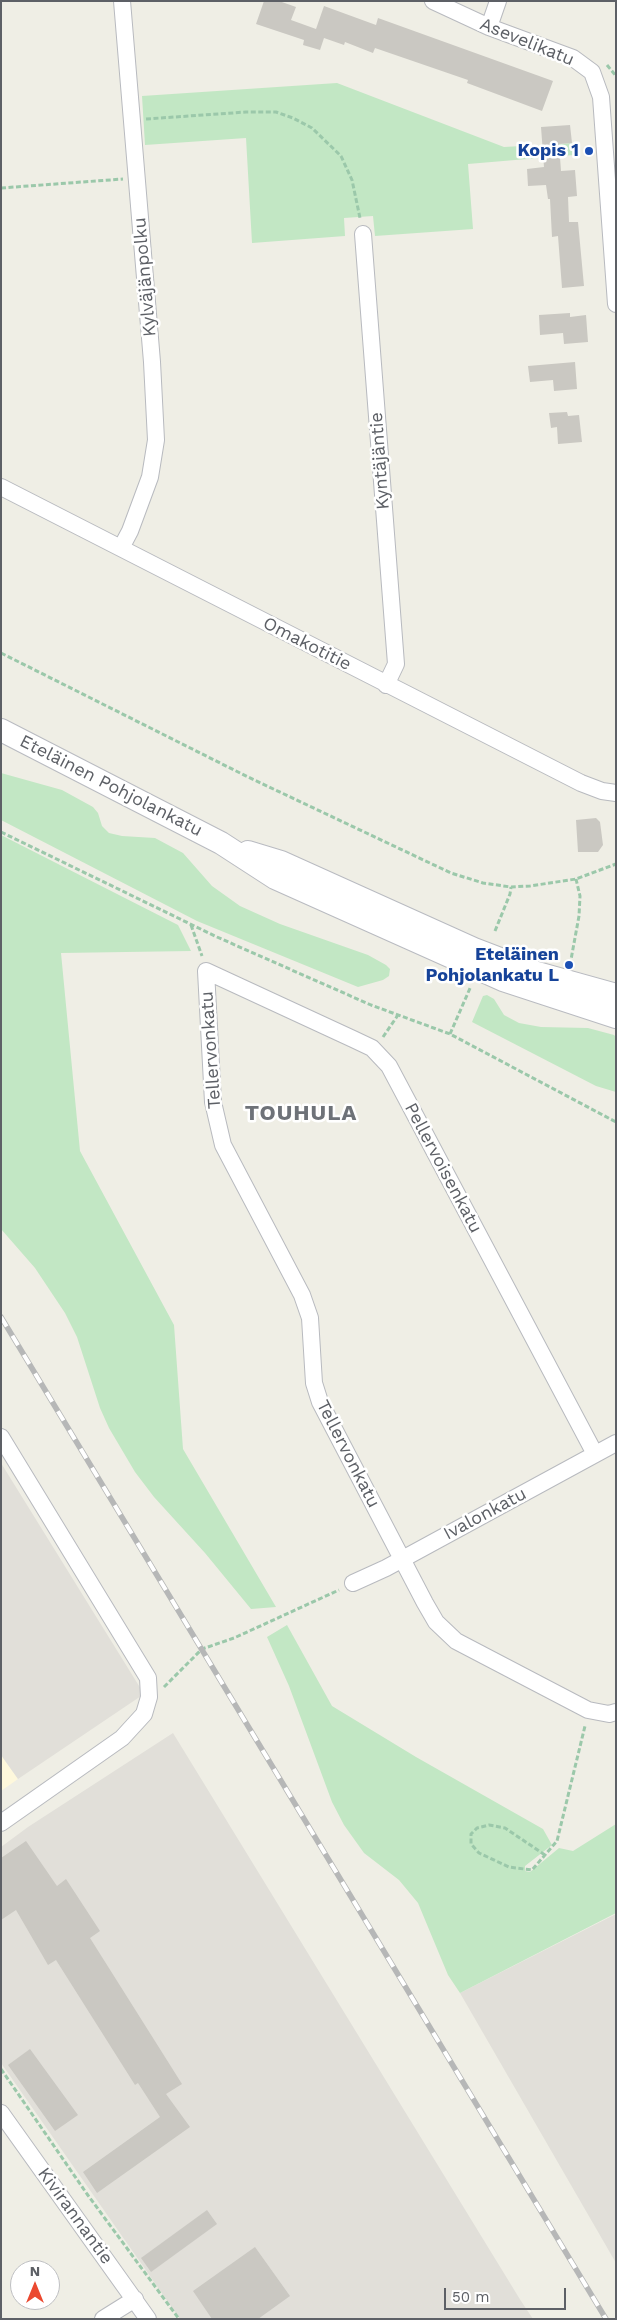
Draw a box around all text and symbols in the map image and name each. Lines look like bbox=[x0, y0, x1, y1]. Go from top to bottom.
street label: Asevelikatu bbox=[477, 13, 577, 71]
place label: Kopis 1 bbox=[517, 140, 579, 162]
marker: Kopis 1 bbox=[583, 145, 595, 157]
street label: Kylväjänpolku bbox=[129, 216, 161, 338]
street label: Kyntäjäntie bbox=[366, 412, 394, 510]
street label: Omakotitie bbox=[259, 613, 355, 675]
street label: Eteläinen Pohjolankatu bbox=[16, 731, 206, 841]
place label: Eteläinen Pohjolankatu L bbox=[426, 944, 559, 986]
marker: Eteläinen Pohjolankatu L bbox=[563, 959, 575, 971]
street label: Tellervonkatu bbox=[196, 990, 226, 1110]
street label: Pellervoisenkatu bbox=[400, 1099, 486, 1237]
district label: TOUHULA bbox=[244, 1101, 358, 1127]
street label: Tellervonkatu bbox=[312, 1397, 384, 1511]
street label: Ivalonkatu bbox=[440, 1483, 530, 1545]
street label: Kivirannantie bbox=[33, 2163, 117, 2269]
north arrow bbox=[10, 2260, 60, 2310]
text: N bbox=[30, 2263, 40, 2279]
scale bar bbox=[447, 2278, 570, 2310]
text: 50 m bbox=[452, 2288, 489, 2306]

